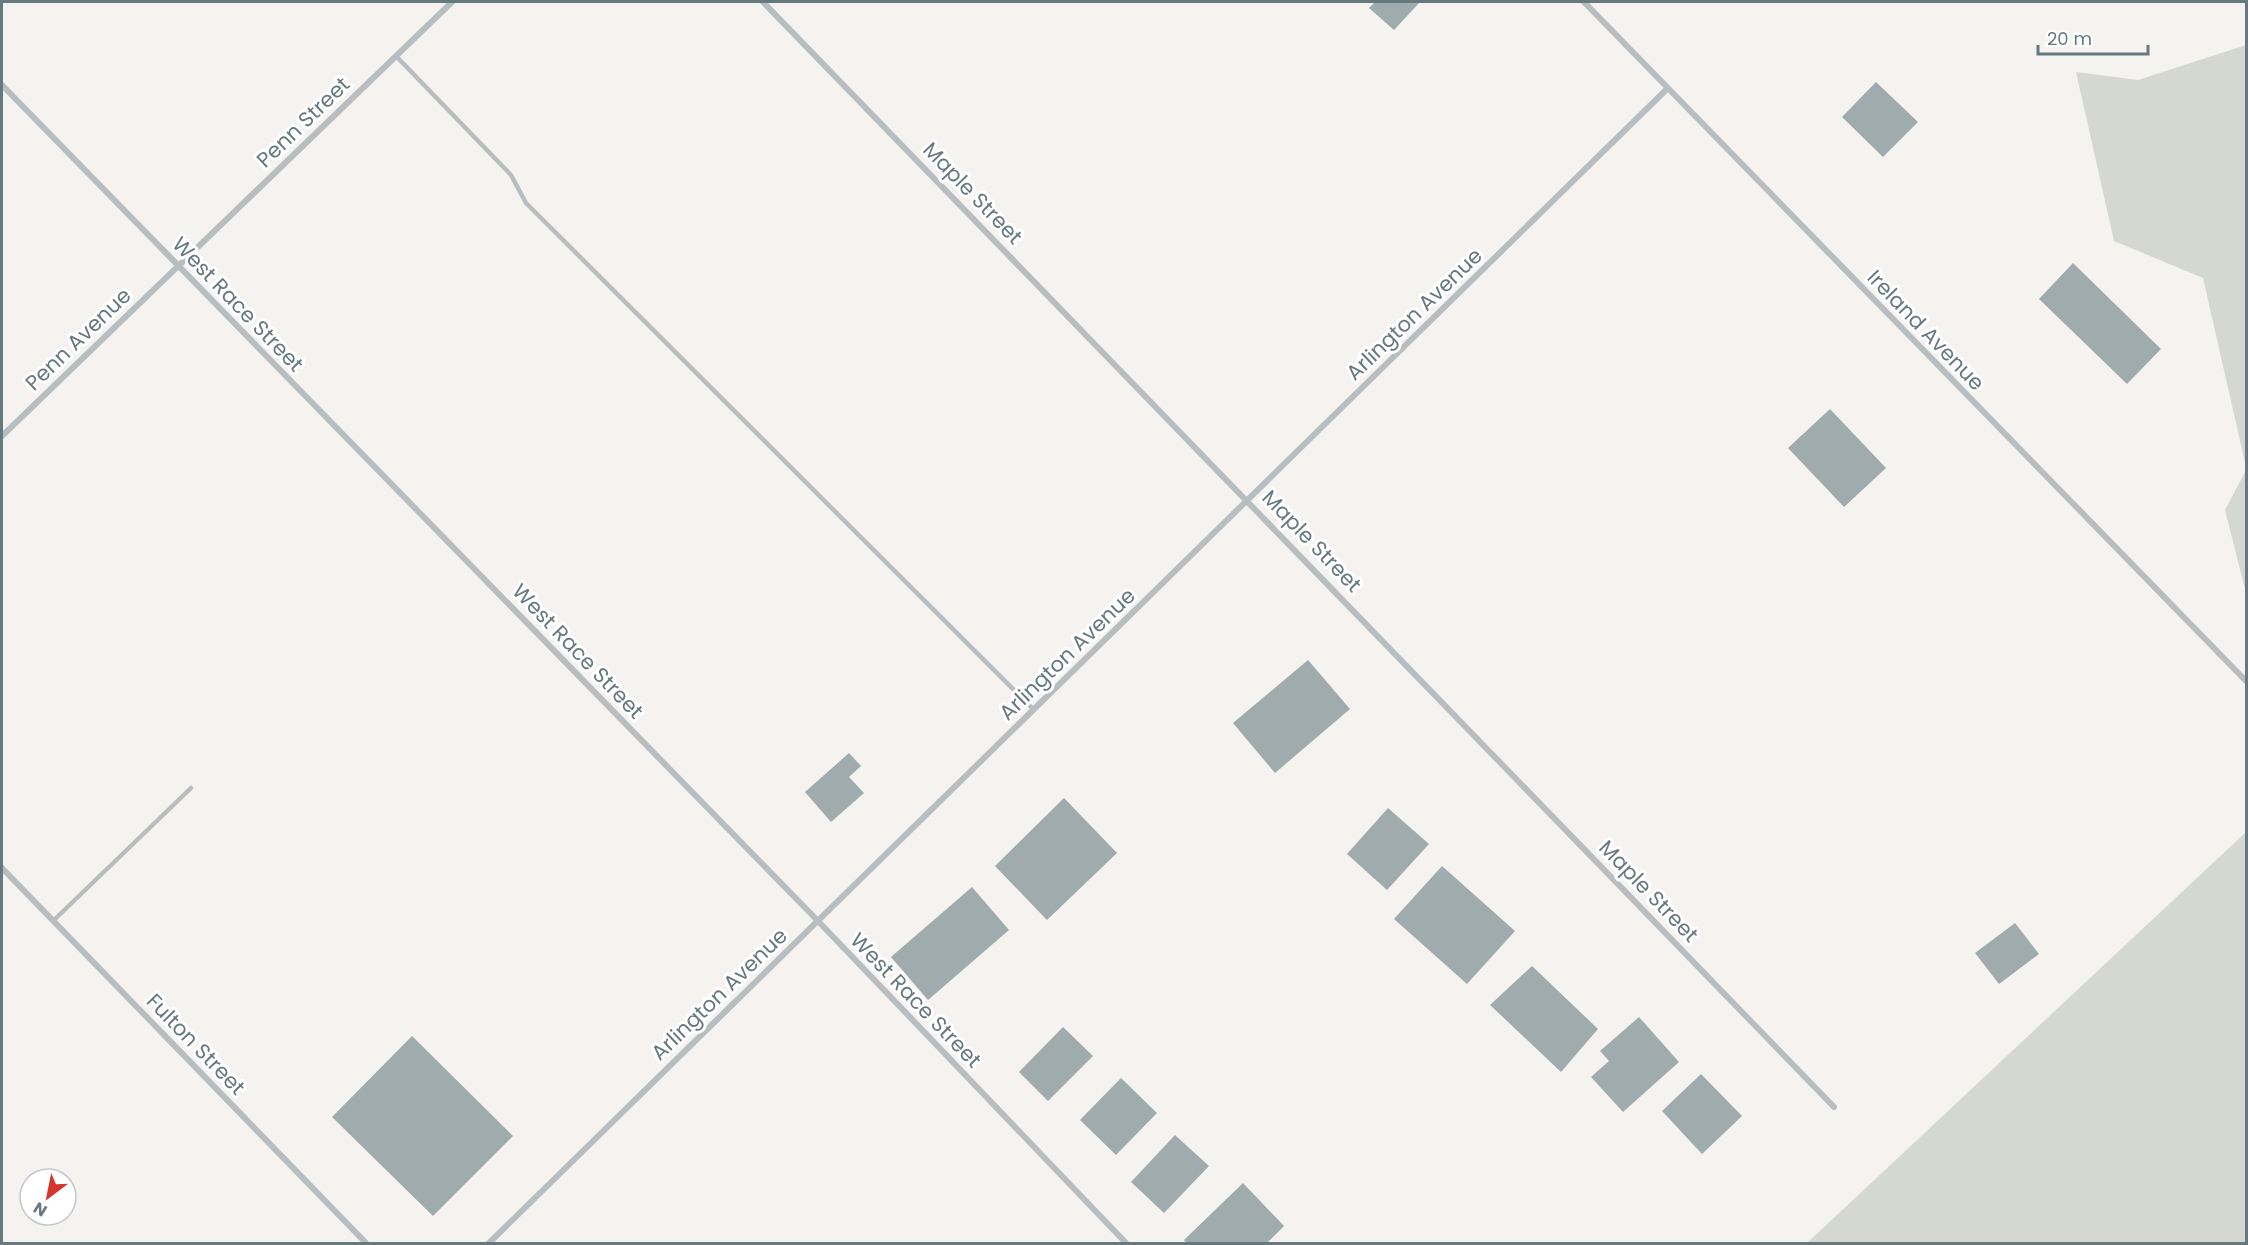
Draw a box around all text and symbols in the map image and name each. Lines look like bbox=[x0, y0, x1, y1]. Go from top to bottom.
scale bar bbox=[2038, 18, 2148, 56]
text: 20 m bbox=[2047, 26, 2092, 51]
street label: Penn Street bbox=[250, 70, 356, 174]
street label: Maple Street bbox=[917, 136, 1029, 250]
street label: West Race Street bbox=[166, 230, 310, 378]
street label: Arlington Avenue bbox=[1340, 241, 1488, 387]
street label: Ireland Avenue bbox=[1861, 263, 1991, 397]
street label: Penn Avenue bbox=[19, 281, 137, 397]
street label: Maple Street bbox=[1256, 484, 1368, 598]
street label: West Race Street bbox=[506, 577, 650, 725]
street label: Arlington Avenue bbox=[993, 581, 1141, 727]
street label: Maple Street bbox=[1593, 834, 1705, 948]
street label: Arlington Avenue bbox=[645, 921, 793, 1067]
street label: West Race Street bbox=[844, 926, 988, 1074]
street label: Fulton Street bbox=[140, 987, 252, 1101]
north arrow bbox=[18, 1167, 78, 1227]
text: N bbox=[29, 1196, 52, 1222]

